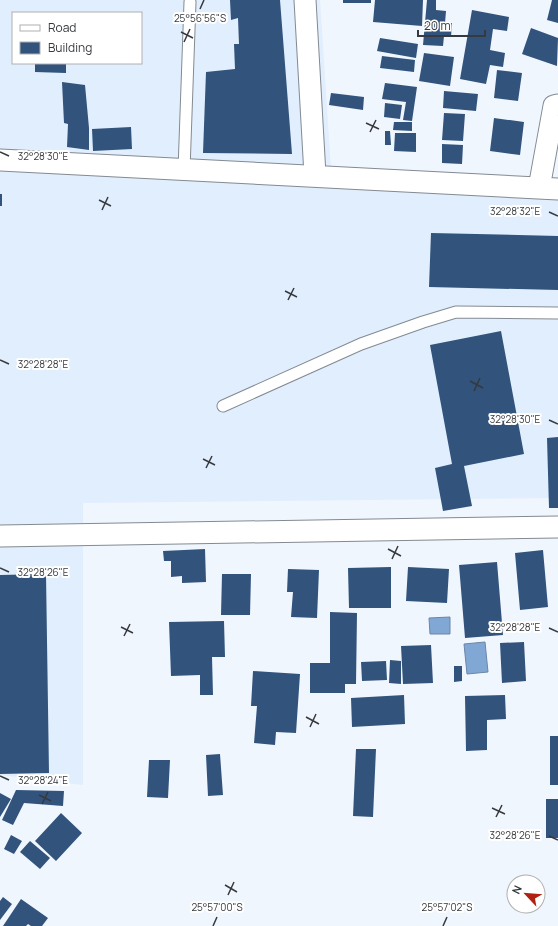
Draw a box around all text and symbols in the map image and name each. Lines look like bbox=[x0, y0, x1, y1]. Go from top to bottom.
text: 25°56'56"S bbox=[174, 11, 226, 25]
legend bbox=[12, 12, 142, 64]
scale bar bbox=[418, 12, 485, 38]
text: 20 m bbox=[424, 17, 451, 34]
text: Road bbox=[48, 19, 76, 36]
text: Building bbox=[48, 39, 92, 56]
text: 32°28'30"E bbox=[18, 149, 69, 163]
text: 32°28'32"E bbox=[490, 204, 540, 218]
text: 32°28'28"E bbox=[18, 357, 69, 371]
text: 32°28'30"E bbox=[490, 412, 541, 426]
text: 32°28'26"E bbox=[18, 565, 69, 579]
text: 32°28'28"E bbox=[490, 620, 541, 634]
text: 32°28'24"E bbox=[18, 773, 68, 787]
text: 32°28'26"E bbox=[490, 828, 541, 842]
north arrow bbox=[506, 874, 546, 914]
text: N bbox=[508, 882, 525, 896]
text: 25°57'00"S bbox=[191, 900, 243, 914]
text: 25°57'02"S bbox=[422, 900, 472, 914]

